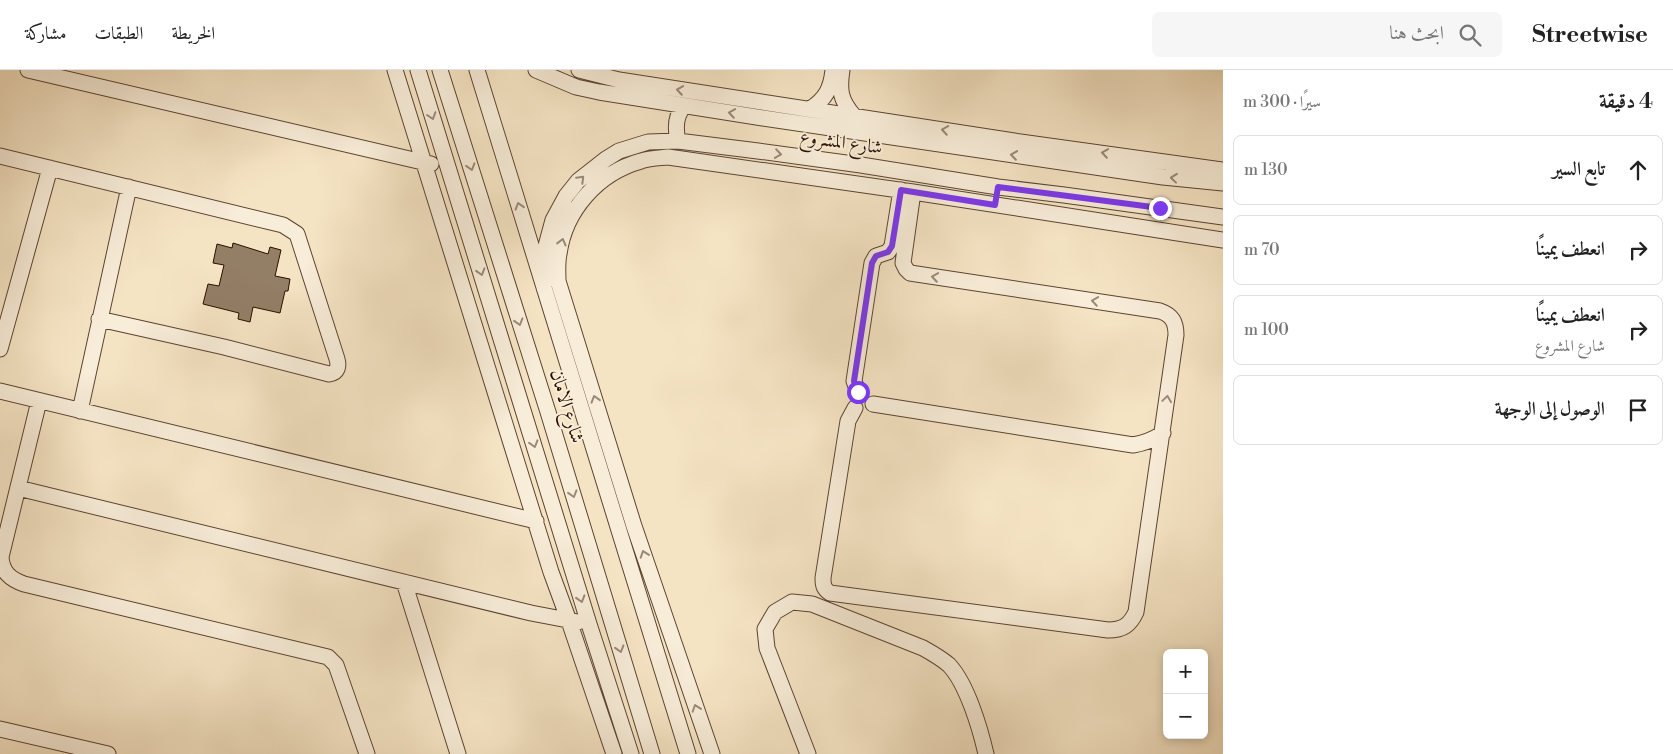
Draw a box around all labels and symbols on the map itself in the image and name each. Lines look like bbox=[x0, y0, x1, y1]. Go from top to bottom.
one-way arrow bbox=[676, 85, 684, 95]
one-way arrow bbox=[727, 109, 736, 119]
one-way arrow bbox=[427, 112, 437, 120]
street label: شارع المشروع bbox=[798, 124, 884, 163]
one-way arrow bbox=[940, 125, 949, 135]
one-way arrow bbox=[775, 148, 783, 159]
one-way arrow bbox=[1101, 149, 1110, 159]
one-way arrow bbox=[1009, 150, 1017, 161]
one-way arrow bbox=[465, 162, 475, 170]
one-way arrow bbox=[1170, 173, 1178, 184]
one-way arrow bbox=[575, 176, 584, 185]
route end bbox=[1149, 197, 1172, 220]
one-way arrow bbox=[514, 202, 524, 210]
one-way arrow bbox=[556, 239, 566, 247]
one-way arrow bbox=[475, 267, 485, 275]
one-way arrow bbox=[930, 272, 939, 282]
one-way arrow bbox=[1091, 296, 1099, 307]
one-way arrow bbox=[514, 317, 524, 325]
street label: شارع الامان bbox=[542, 366, 590, 447]
route start bbox=[847, 381, 870, 404]
one-way arrow bbox=[590, 395, 600, 404]
one-way arrow bbox=[1161, 395, 1172, 403]
one-way arrow bbox=[528, 439, 538, 447]
one-way arrow bbox=[567, 489, 577, 497]
one-way arrow bbox=[639, 550, 649, 559]
one-way arrow bbox=[576, 594, 586, 603]
one-way arrow bbox=[615, 644, 625, 653]
one-way arrow bbox=[692, 704, 702, 713]

